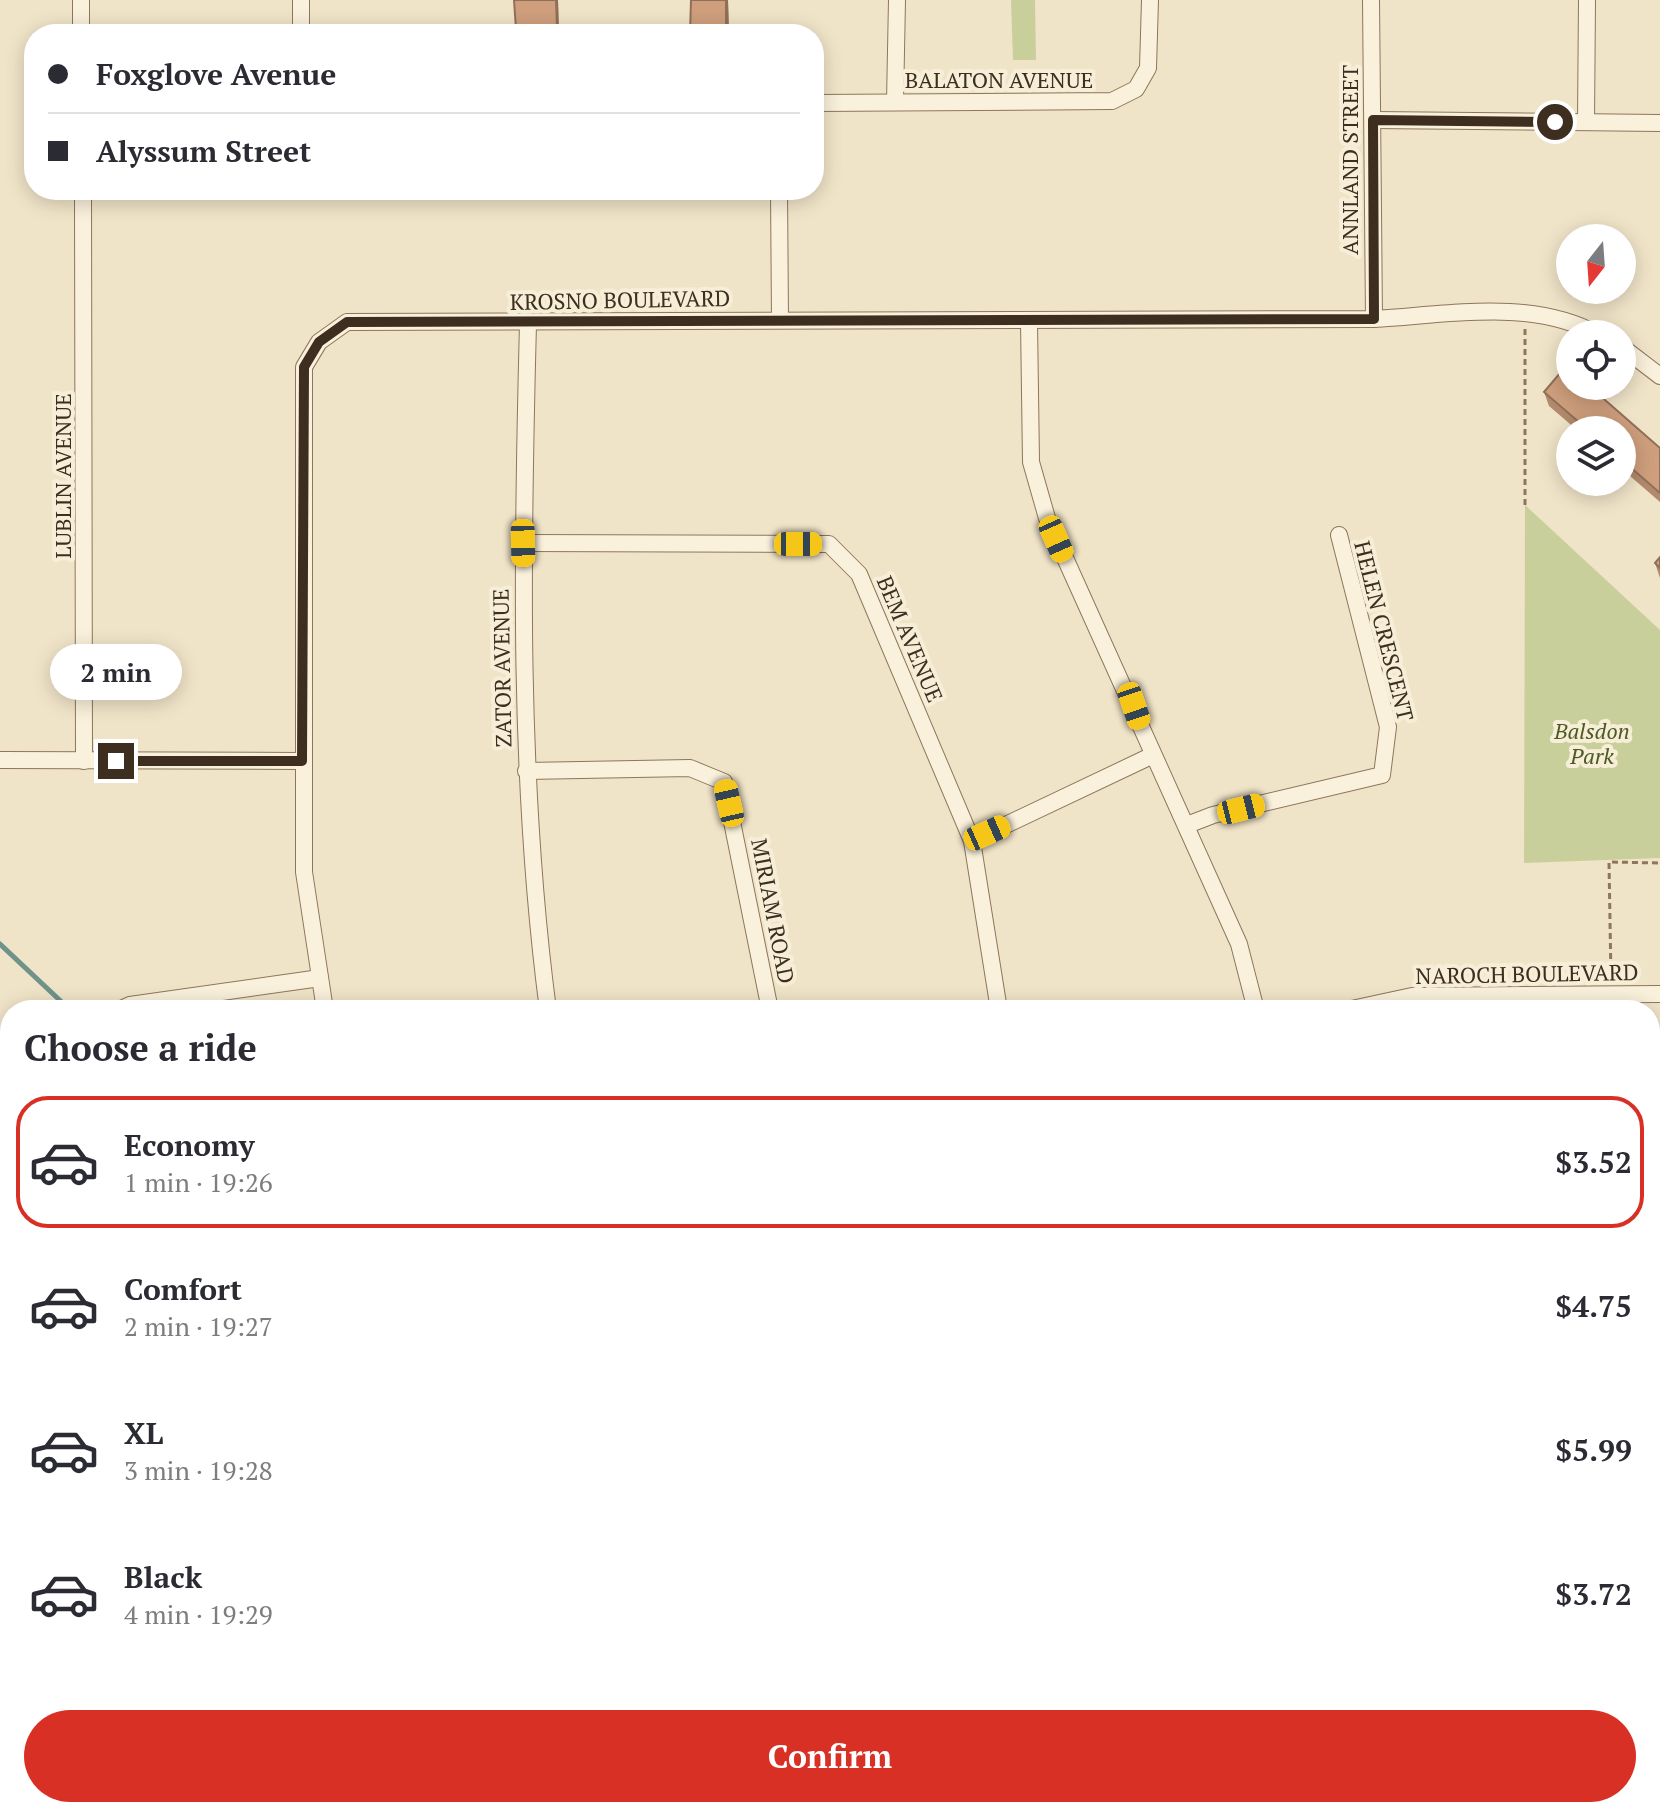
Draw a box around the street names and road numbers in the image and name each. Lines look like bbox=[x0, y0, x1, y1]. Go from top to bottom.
street label: BALATON AVENUE bbox=[905, 65, 1093, 94]
street label: ANNLAND STREET bbox=[1335, 65, 1364, 255]
street label: KROSNO BOULEVARD bbox=[510, 283, 730, 316]
street label: LUBLIN AVENUE bbox=[48, 393, 77, 559]
street label: HELEN CRESCENT bbox=[1348, 538, 1421, 724]
street label: BEM AVENUE bbox=[871, 571, 950, 706]
street label: ZATOR AVENUE bbox=[486, 588, 517, 748]
street label: MIRIAM ROAD bbox=[745, 836, 802, 986]
street label: NAROCH BOULEVARD bbox=[1415, 957, 1639, 990]

